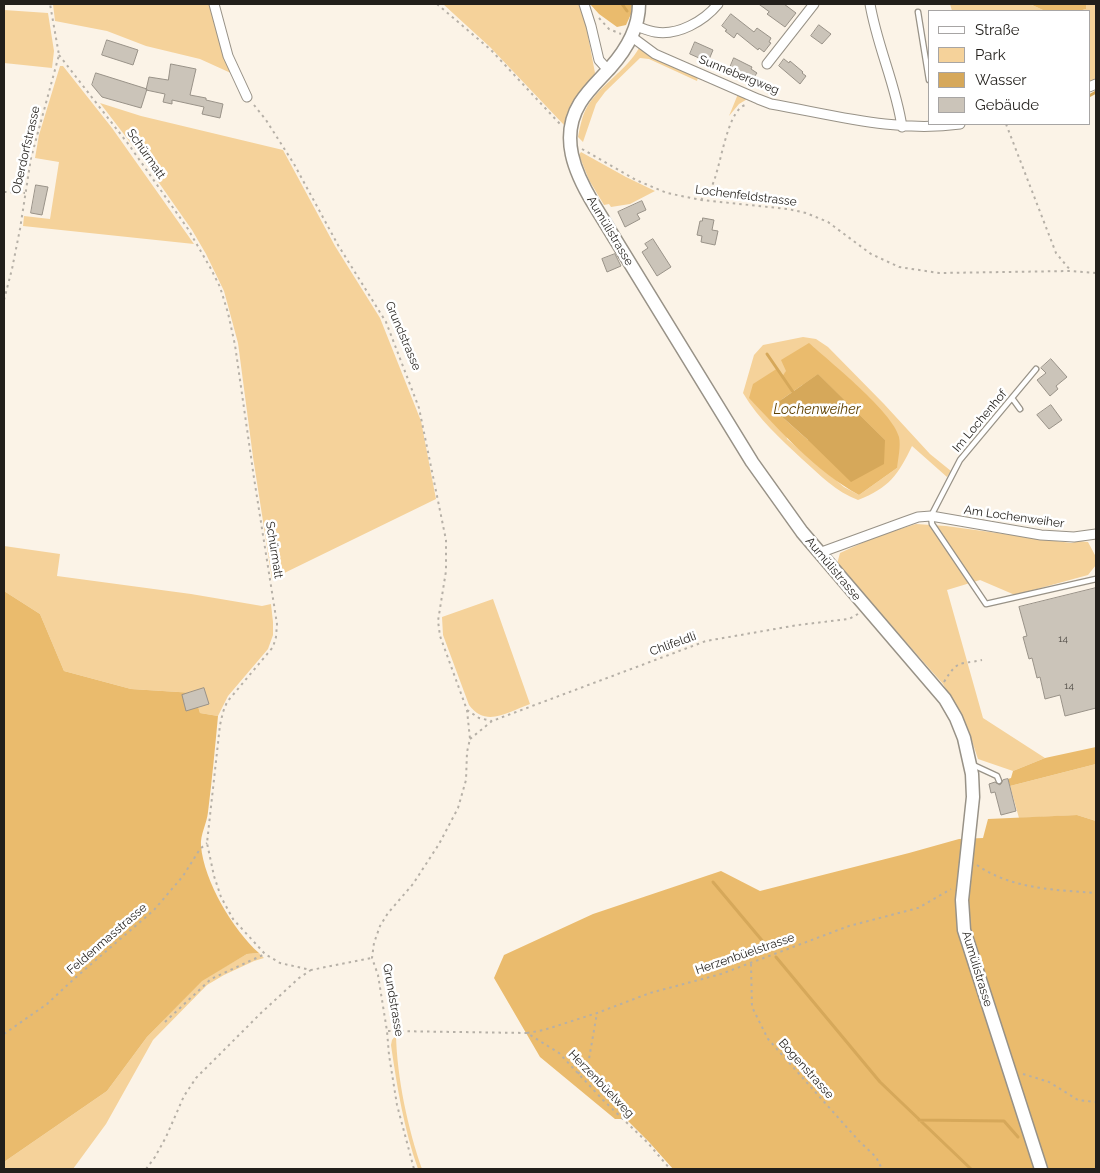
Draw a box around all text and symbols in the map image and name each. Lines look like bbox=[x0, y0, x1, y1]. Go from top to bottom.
legend bbox=[928, 10, 1090, 125]
text: Straße bbox=[975, 21, 1019, 39]
text: Park bbox=[975, 46, 1006, 64]
street label: Sunnebergweg bbox=[697, 52, 781, 98]
text: Wasser bbox=[975, 71, 1027, 89]
text: Gebäude bbox=[975, 96, 1039, 114]
street label: Oberdorfstrasse bbox=[9, 105, 43, 195]
street label: Schürmatt bbox=[124, 126, 168, 182]
street label: Lochenfeldstrasse bbox=[694, 183, 798, 209]
street label: Aumülistrasse bbox=[584, 194, 636, 268]
street label: Grundstrasse bbox=[382, 299, 424, 373]
street label: Im Lochenhof bbox=[950, 387, 1010, 455]
water label: Lochenweiher bbox=[774, 402, 860, 418]
street label: Am Lochenweiher bbox=[963, 503, 1065, 531]
street label: Schürmatt bbox=[262, 520, 286, 580]
street label: Aumülistrasse bbox=[802, 534, 864, 604]
street label: Chlifeldli bbox=[648, 629, 698, 659]
house number: 14 bbox=[1058, 633, 1068, 645]
house number: 14 bbox=[1064, 680, 1074, 692]
street label: Feldenmasstrasse bbox=[64, 900, 150, 978]
street label: Aumülistrasse bbox=[959, 929, 995, 1009]
street label: Herzenbüelstrasse bbox=[694, 930, 796, 978]
street label: Grundstrasse bbox=[380, 963, 406, 1037]
street label: Bogenstrasse bbox=[775, 1036, 837, 1102]
street label: Herzenbüelweg bbox=[565, 1047, 637, 1121]

